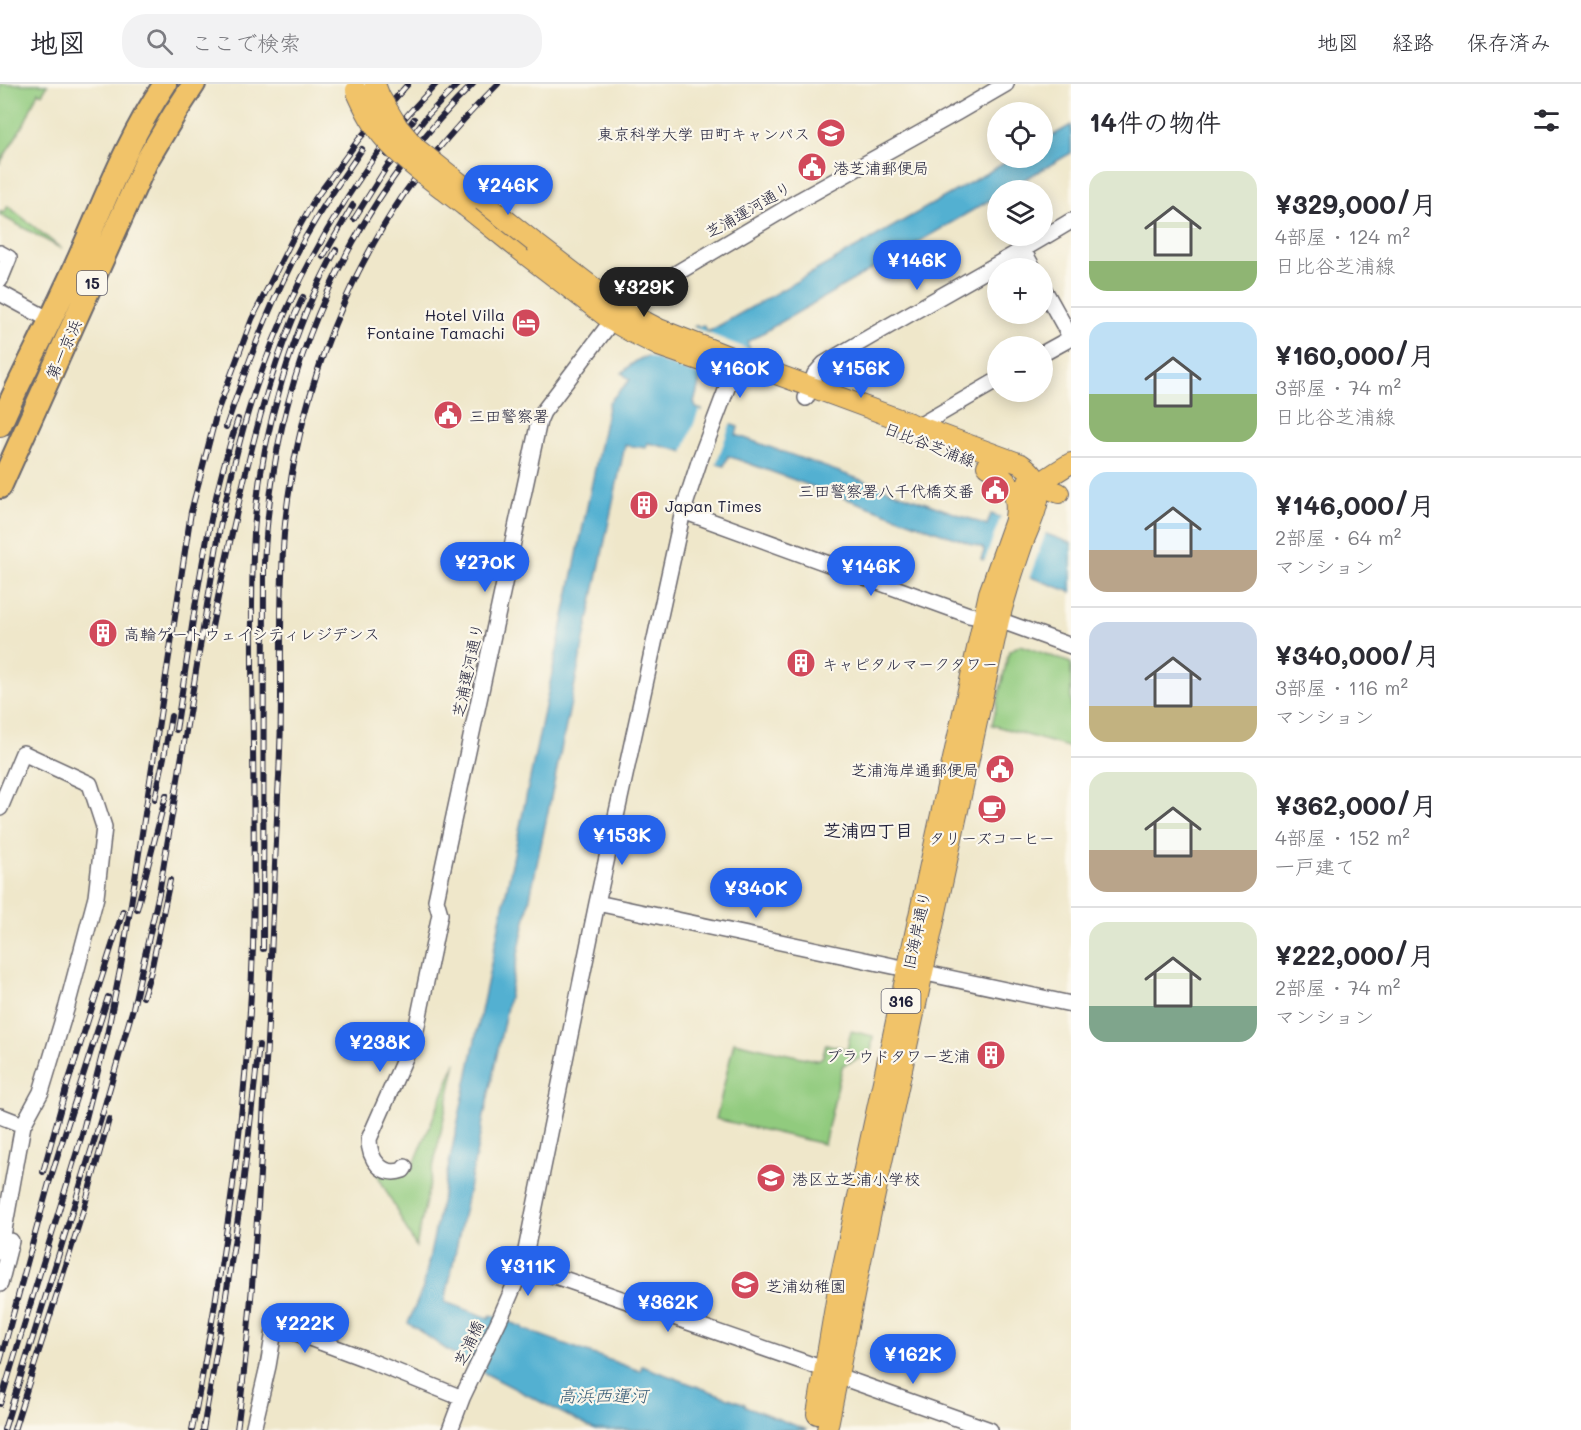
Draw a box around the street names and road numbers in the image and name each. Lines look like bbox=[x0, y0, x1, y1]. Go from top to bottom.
street label: 芝浦運河通り bbox=[701, 176, 795, 242]
road number: 15 bbox=[77, 271, 107, 295]
street label: 第一京浜 bbox=[40, 315, 86, 383]
street label: 日比谷芝浦線 bbox=[881, 417, 979, 471]
street label: 芝浦運河通り bbox=[447, 621, 487, 719]
street label: 旧海岸通り bbox=[897, 889, 935, 971]
road number: 316 bbox=[882, 989, 920, 1013]
street label: 芝浦橋 bbox=[448, 1317, 488, 1369]

